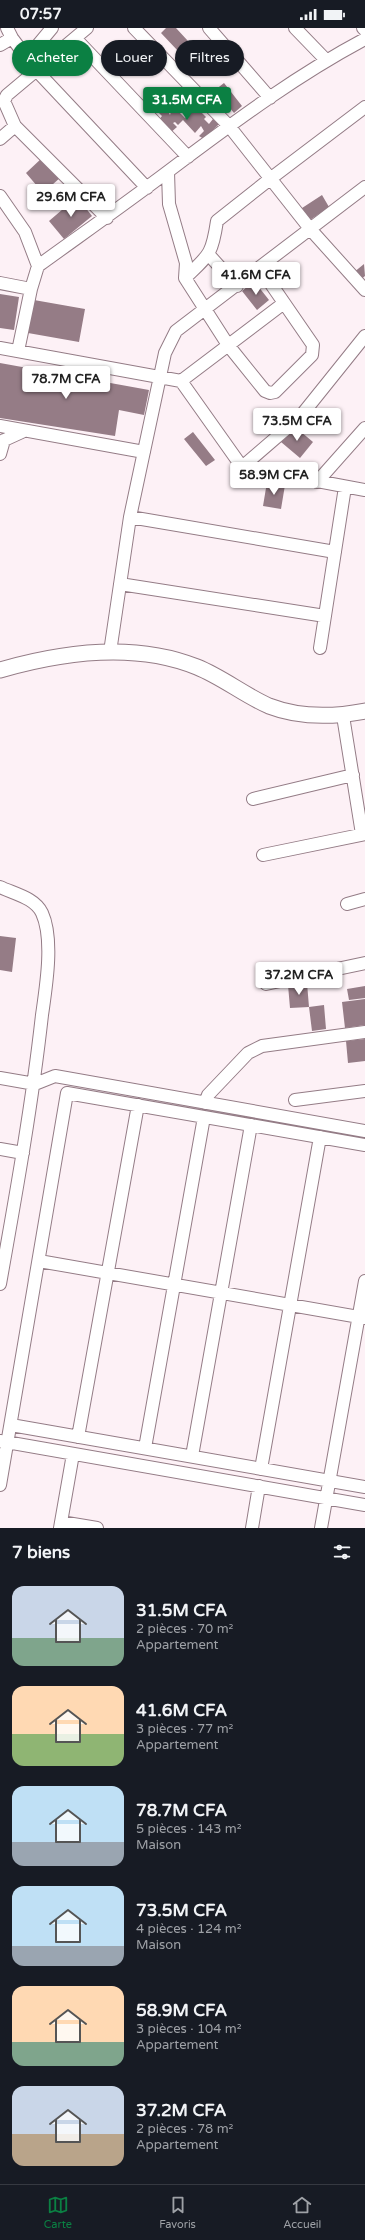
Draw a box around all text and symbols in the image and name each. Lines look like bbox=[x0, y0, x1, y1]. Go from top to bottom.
text: 07:57 bbox=[20, 5, 62, 23]
chip: Acheter bbox=[12, 40, 93, 76]
chip: Louer bbox=[101, 40, 167, 76]
chip: Filtres bbox=[175, 40, 244, 76]
pin: 31.5M CFA bbox=[141, 87, 233, 121]
text: 31.5M CFA bbox=[152, 92, 222, 108]
pin: 29.6M CFA bbox=[25, 184, 117, 218]
text: 29.6M CFA bbox=[36, 189, 106, 205]
pin: 41.6M CFA bbox=[210, 262, 302, 296]
text: 41.6M CFA bbox=[221, 267, 291, 283]
pin: 78.7M CFA bbox=[20, 366, 112, 400]
text: 78.7M CFA bbox=[31, 371, 101, 387]
pin: 73.5M CFA bbox=[251, 408, 343, 442]
text: 73.5M CFA bbox=[262, 413, 332, 429]
pin: 58.9M CFA bbox=[228, 462, 320, 496]
text: 58.9M CFA bbox=[239, 467, 309, 483]
pin: 37.2M CFA bbox=[253, 962, 345, 996]
text: 37.2M CFA bbox=[264, 967, 334, 983]
icon: filters bbox=[331, 1541, 353, 1563]
text: 7 biens bbox=[12, 1542, 70, 1563]
text: 31.5M CFA bbox=[136, 1600, 227, 1621]
icon: home bbox=[44, 1602, 92, 1650]
text: 2 pièces · 70 m² bbox=[136, 1621, 233, 1637]
text: Appartement bbox=[136, 1637, 219, 1653]
text: 41.6M CFA bbox=[136, 1700, 227, 1721]
icon: home bbox=[44, 1702, 92, 1750]
text: 3 pièces · 77 m² bbox=[136, 1721, 233, 1737]
text: Appartement bbox=[136, 1737, 219, 1753]
text: 78.7M CFA bbox=[136, 1800, 227, 1821]
icon: home bbox=[44, 1802, 92, 1850]
text: 5 pièces · 143 m² bbox=[136, 1821, 242, 1837]
text: Maison bbox=[136, 1837, 181, 1853]
text: 73.5M CFA bbox=[136, 1900, 227, 1921]
icon: home bbox=[44, 1902, 92, 1950]
text: 4 pièces · 124 m² bbox=[136, 1921, 242, 1937]
text: Maison bbox=[136, 1937, 181, 1953]
text: 58.9M CFA bbox=[136, 2000, 227, 2021]
icon: home bbox=[44, 2002, 92, 2050]
text: 3 pièces · 104 m² bbox=[136, 2021, 242, 2037]
text: Appartement bbox=[136, 2037, 219, 2053]
text: 37.2M CFA bbox=[136, 2100, 226, 2121]
icon: home bbox=[44, 2102, 92, 2150]
text: 2 pièces · 78 m² bbox=[136, 2121, 233, 2137]
text: Appartement bbox=[136, 2137, 219, 2153]
tab: Carte bbox=[44, 2194, 72, 2231]
tab: Favoris bbox=[159, 2194, 196, 2231]
tab: Accueil bbox=[283, 2194, 321, 2231]

